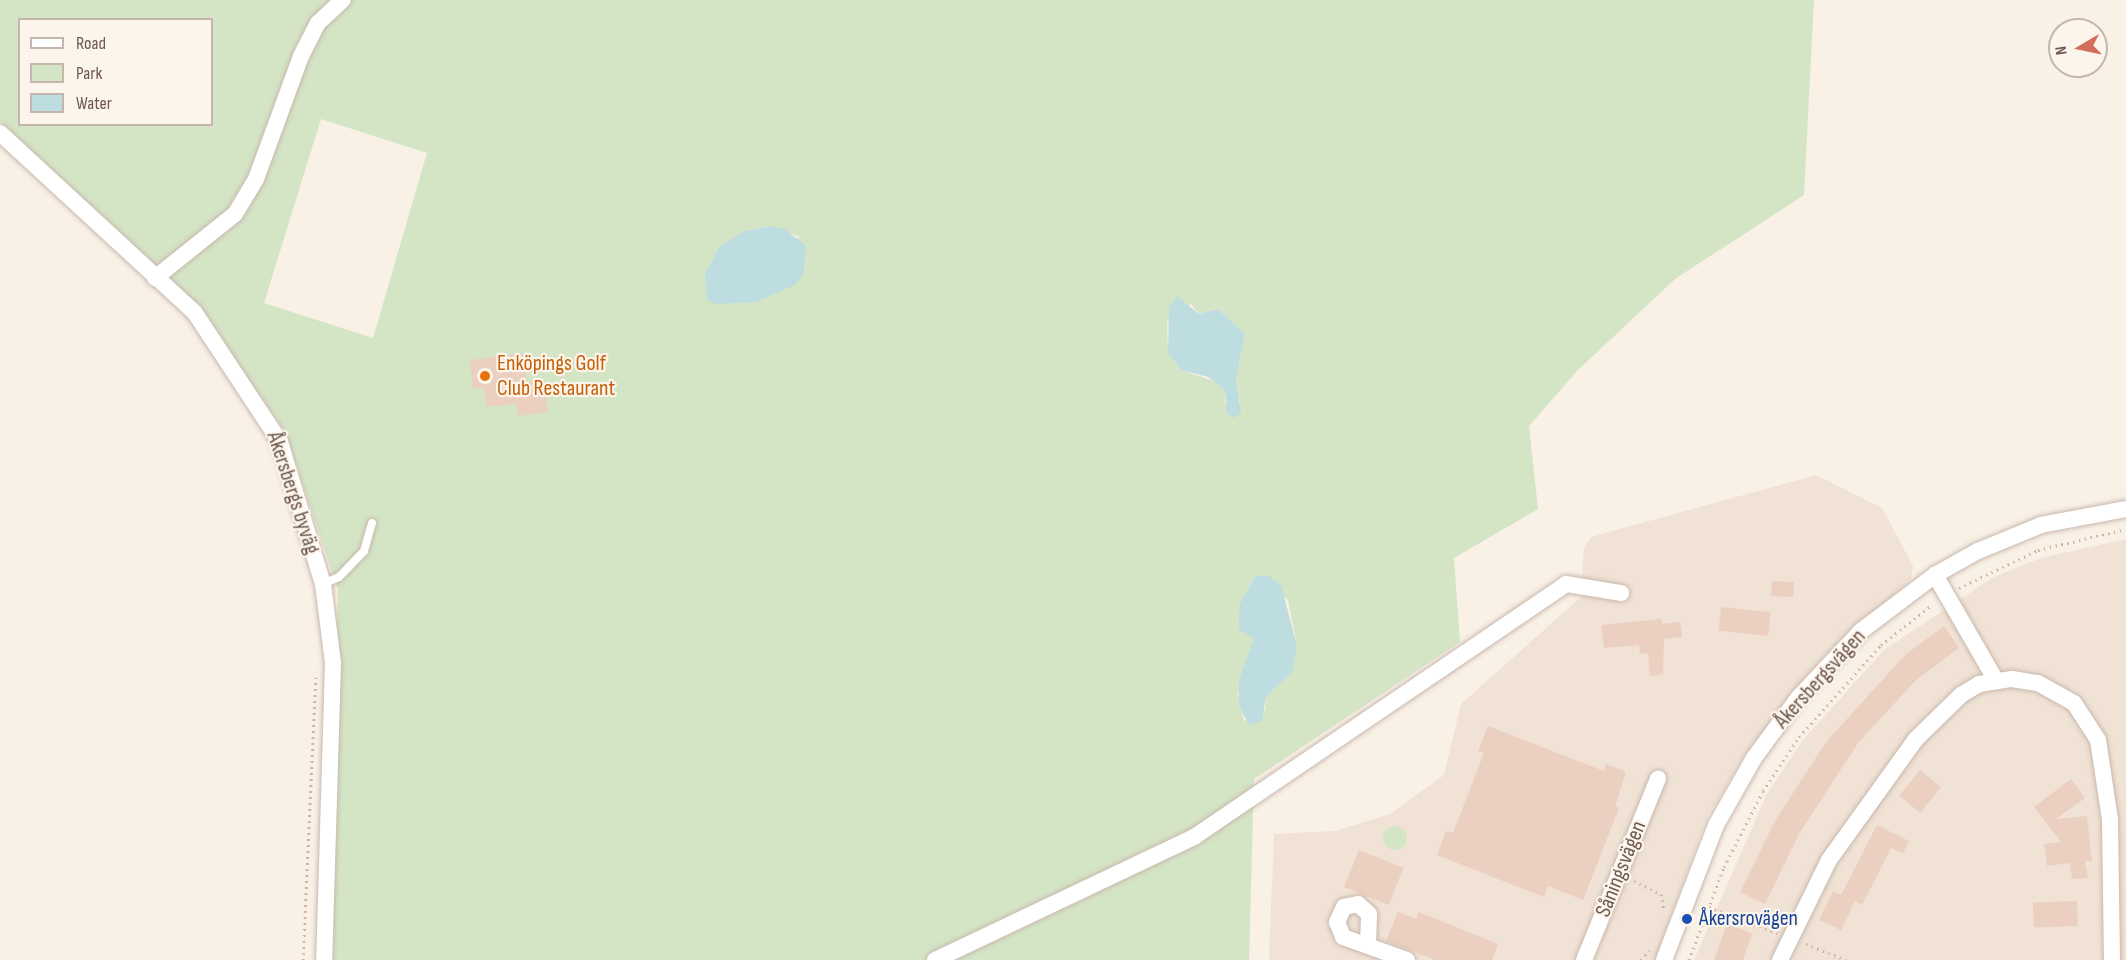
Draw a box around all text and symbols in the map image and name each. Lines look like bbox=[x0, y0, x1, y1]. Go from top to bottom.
legend bbox=[18, 18, 213, 126]
north arrow bbox=[2048, 18, 2108, 78]
text: Road bbox=[76, 33, 106, 54]
text: N bbox=[2052, 45, 2072, 56]
text: Park bbox=[76, 63, 102, 84]
text: Water bbox=[76, 93, 112, 114]
place label: Enköpings Golf Club Restaurant bbox=[497, 350, 615, 402]
marker: Enköpings Golf Club Restaurant bbox=[478, 369, 492, 383]
street label: Åkersbergs byväg bbox=[261, 428, 325, 558]
street label: Åkersbergsvägen bbox=[1769, 624, 1871, 734]
street label: Såningsvägen bbox=[1590, 817, 1652, 921]
place label: Åkersrovägen bbox=[1699, 906, 1798, 932]
marker: Åkersrovägen bbox=[1680, 912, 1694, 926]

